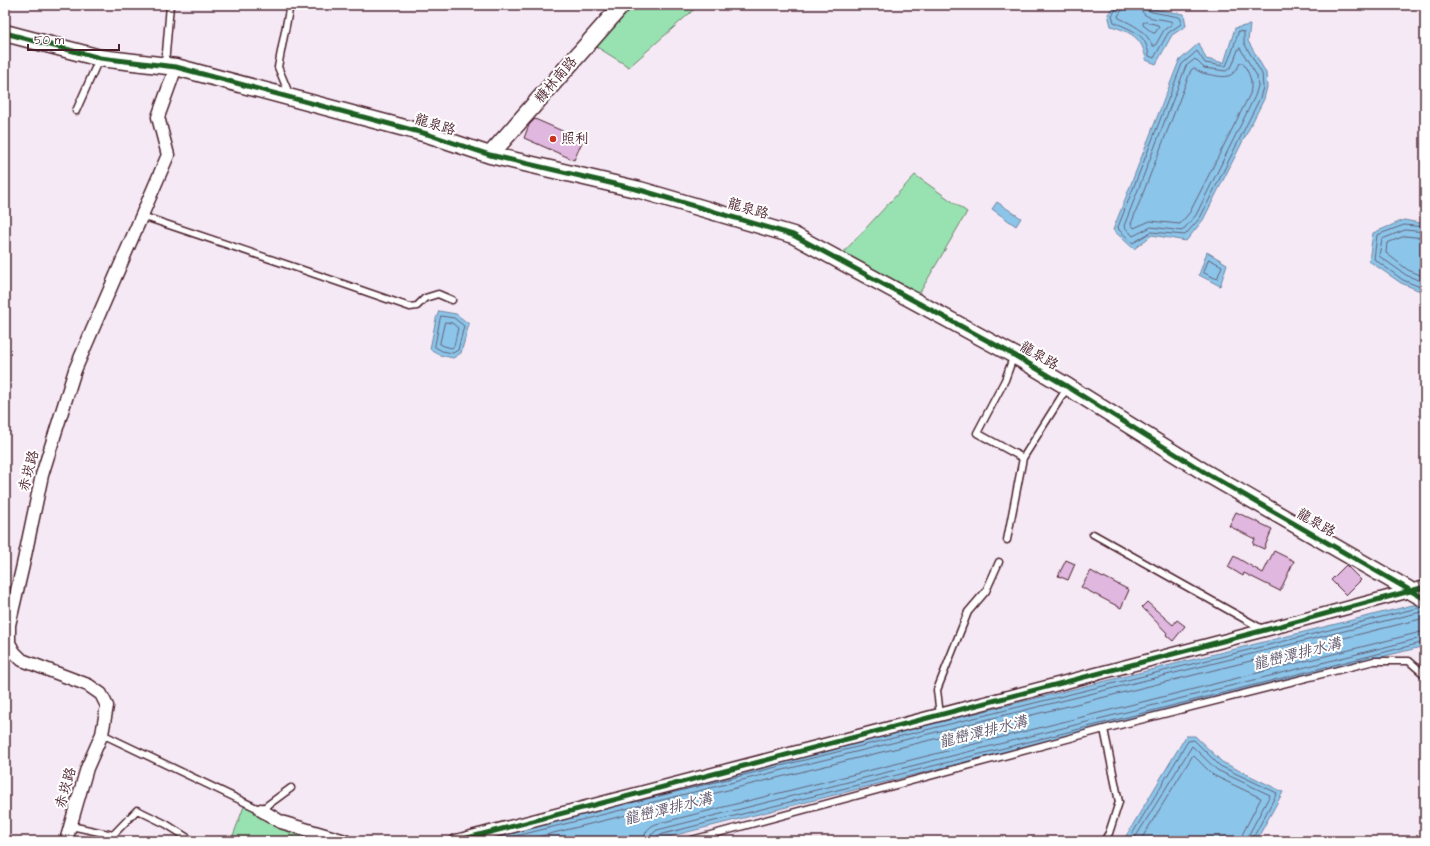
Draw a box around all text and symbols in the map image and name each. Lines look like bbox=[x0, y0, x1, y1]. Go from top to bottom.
scale bar bbox=[28, 26, 119, 52]
text: 50 m bbox=[34, 32, 65, 49]
street label: 糠林南路 bbox=[530, 52, 582, 108]
street label: 龍泉路 bbox=[412, 109, 458, 141]
place label: 照利 bbox=[561, 129, 589, 149]
marker: 照利 bbox=[548, 134, 558, 144]
street label: 龍泉路 bbox=[725, 194, 771, 224]
street label: 龍泉路 bbox=[1016, 337, 1062, 375]
street label: 赤崁路 bbox=[14, 448, 44, 494]
street label: 龍泉路 bbox=[1293, 504, 1339, 542]
water label: 龍巒潭排水溝 bbox=[1251, 632, 1345, 675]
water label: 龍巒潭排水溝 bbox=[937, 710, 1031, 753]
street label: 赤崁路 bbox=[51, 765, 81, 811]
water label: 龍巒潭排水溝 bbox=[622, 787, 716, 830]

